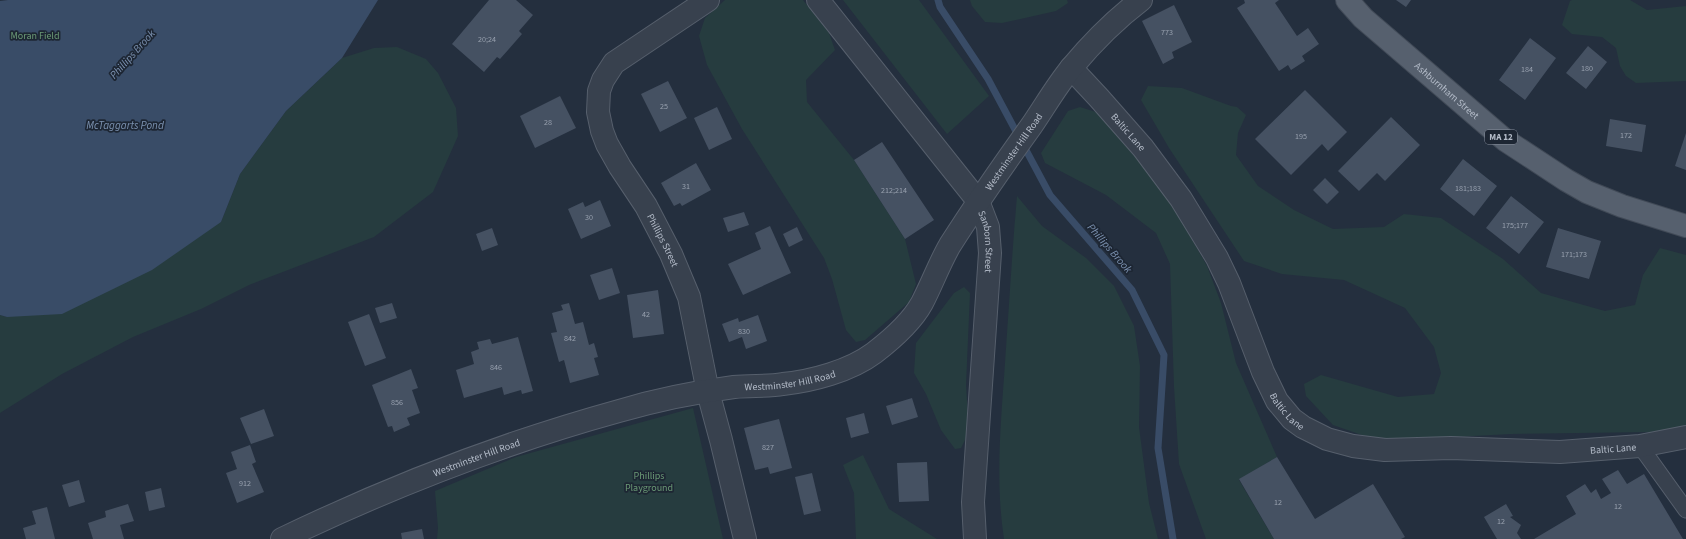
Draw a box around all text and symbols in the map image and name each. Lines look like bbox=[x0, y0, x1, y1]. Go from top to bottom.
water label: Phillips Brook bbox=[106, 26, 159, 82]
house number: 773 bbox=[1161, 27, 1173, 38]
park label: Moran Field bbox=[11, 29, 59, 43]
house number: 20;24 bbox=[478, 34, 496, 45]
street label: Ashburnham Street bbox=[1411, 59, 1482, 123]
house number: 180 bbox=[1581, 63, 1593, 74]
house number: 184 bbox=[1521, 64, 1533, 75]
house number: 25 bbox=[660, 101, 668, 112]
street label: Baltic Lane bbox=[1107, 110, 1149, 154]
street label: Westminster Hill Road bbox=[982, 111, 1046, 194]
house number: 28 bbox=[544, 117, 552, 128]
water label: McTaggarts Pond bbox=[86, 118, 165, 133]
road number: MA 12 bbox=[1485, 130, 1517, 144]
house number: 172 bbox=[1620, 130, 1632, 141]
house number: 195 bbox=[1295, 131, 1307, 142]
house number: 31 bbox=[682, 181, 690, 192]
house number: 181;183 bbox=[1455, 183, 1481, 194]
house number: 212;214 bbox=[881, 185, 907, 196]
street label: Sanborn Street bbox=[974, 209, 996, 274]
street label: Phillips Street bbox=[643, 211, 682, 270]
house number: 30 bbox=[585, 212, 593, 223]
water label: Phillips Brook bbox=[1084, 220, 1136, 277]
house number: 175;177 bbox=[1502, 220, 1528, 231]
house number: 171;173 bbox=[1561, 249, 1587, 260]
house number: 42 bbox=[642, 309, 650, 320]
house number: 830 bbox=[738, 326, 750, 337]
house number: 842 bbox=[564, 333, 576, 344]
house number: 846 bbox=[490, 362, 502, 373]
street label: Westminster Hill Road bbox=[744, 367, 837, 394]
street label: Baltic Lane bbox=[1266, 391, 1307, 434]
house number: 856 bbox=[391, 397, 403, 408]
street label: Westminster Hill Road bbox=[431, 436, 522, 480]
street label: Baltic Lane bbox=[1590, 440, 1637, 458]
house number: 827 bbox=[762, 442, 774, 453]
park label: Phillips Playground bbox=[625, 469, 673, 495]
house number: 912 bbox=[239, 478, 251, 489]
house number: 12 bbox=[1274, 497, 1282, 508]
house number: 12 bbox=[1614, 501, 1622, 512]
house number: 12 bbox=[1497, 516, 1505, 527]

